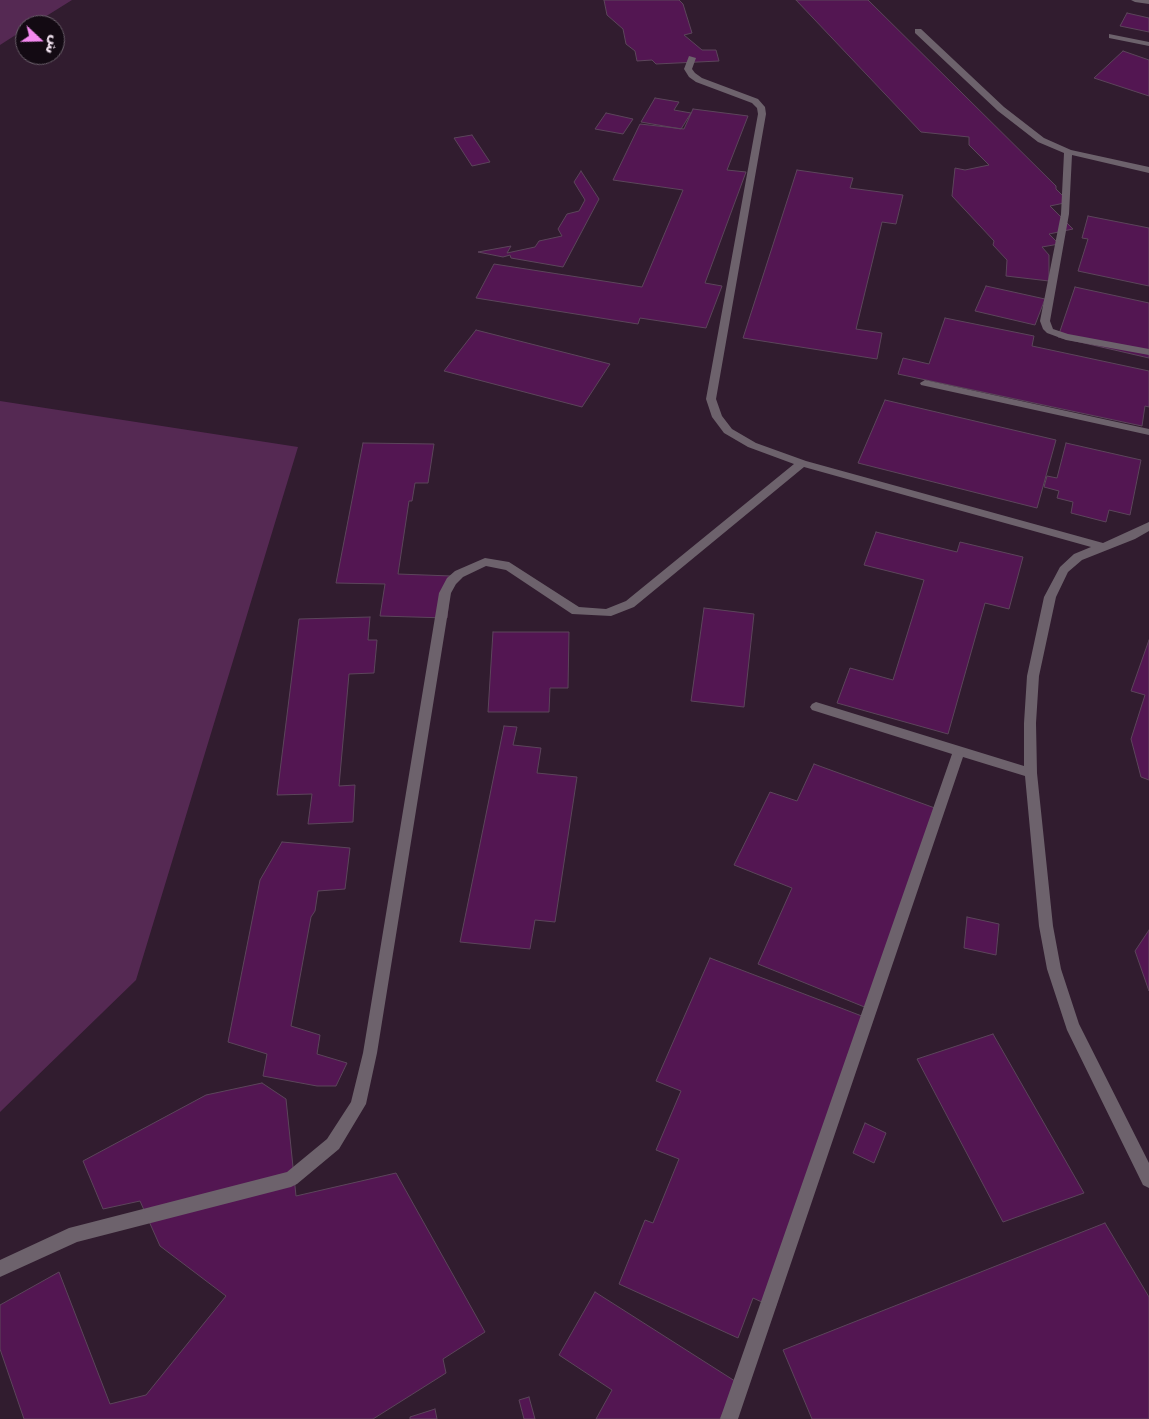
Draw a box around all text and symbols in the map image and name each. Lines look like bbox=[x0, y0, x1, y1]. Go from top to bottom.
north arrow bbox=[15, 15, 65, 65]
text: ش bbox=[42, 33, 64, 57]

